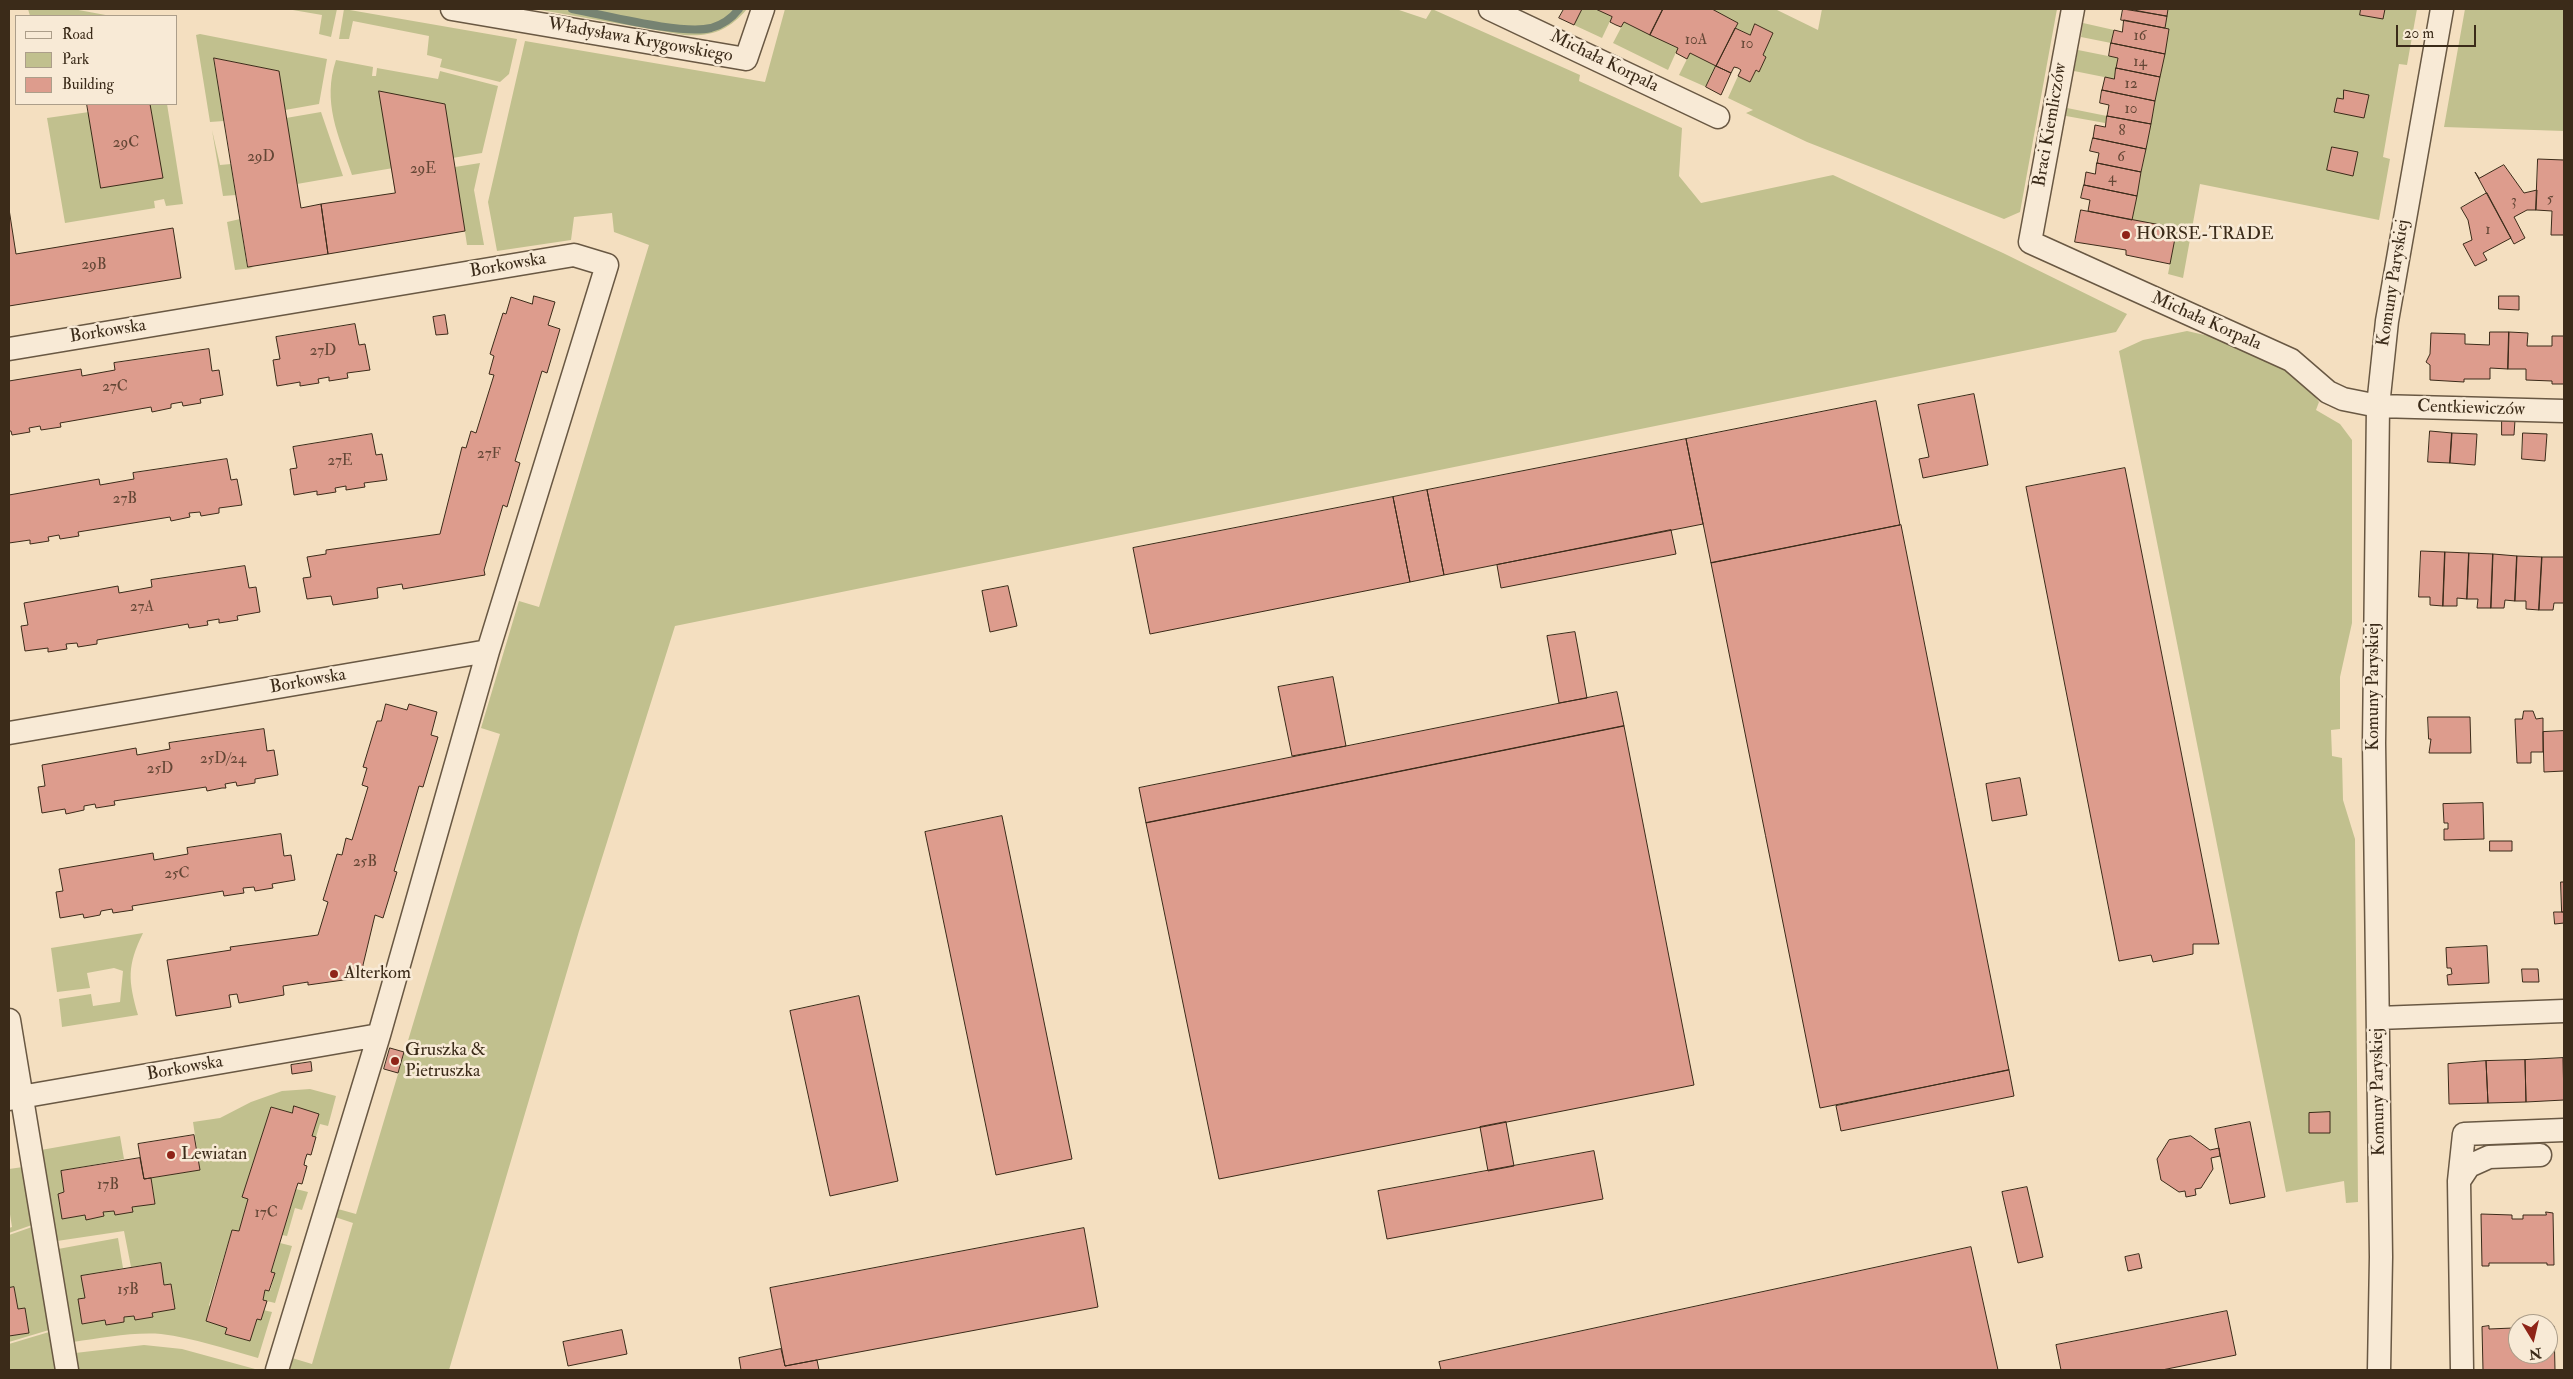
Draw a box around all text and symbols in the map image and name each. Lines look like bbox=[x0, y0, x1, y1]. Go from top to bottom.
street label: Władysława Krygowskiego bbox=[546, 14, 734, 68]
legend bbox=[15, 15, 178, 105]
scale bar bbox=[2398, 15, 2478, 47]
text: 20 m bbox=[2404, 24, 2434, 43]
text: Road bbox=[62, 25, 93, 44]
street label: Michała Korpala bbox=[1546, 26, 1662, 98]
house number: 16 bbox=[2134, 28, 2146, 46]
house number: 10A bbox=[1685, 32, 1707, 50]
house number: 10 bbox=[1741, 36, 1753, 54]
text: Park bbox=[62, 50, 89, 69]
house number: 14 bbox=[2133, 54, 2147, 72]
street label: Braci Kiemliczów bbox=[2029, 61, 2073, 189]
text: Building bbox=[62, 75, 114, 94]
house number: 12 bbox=[2125, 76, 2137, 94]
house number: 10 bbox=[2125, 101, 2137, 119]
house number: 8 bbox=[2118, 123, 2126, 141]
house number: 29C bbox=[113, 135, 139, 153]
house number: 29D bbox=[247, 149, 275, 167]
house number: 6 bbox=[2117, 149, 2125, 167]
house number: 29E bbox=[410, 161, 436, 179]
house number: 4 bbox=[2108, 170, 2116, 188]
house number: 5 bbox=[2547, 191, 2553, 209]
house number: 3 bbox=[2511, 193, 2517, 211]
street label: Komuny Paryskiej bbox=[2373, 218, 2415, 348]
house number: 1 bbox=[2485, 222, 2491, 240]
place label: HORSE-TRADE bbox=[2136, 224, 2274, 246]
marker: HORSE-TRADE bbox=[2120, 229, 2132, 241]
street label: Borkowska bbox=[468, 249, 548, 283]
house number: 29B bbox=[81, 257, 107, 275]
street label: Michała Korpala bbox=[2148, 288, 2264, 356]
street label: Borkowska bbox=[68, 315, 148, 349]
house number: 27D bbox=[310, 343, 336, 361]
house number: 27C bbox=[102, 379, 128, 397]
street label: Centkiewiczów bbox=[2417, 396, 2525, 422]
house number: 27F bbox=[477, 446, 501, 464]
house number: 27E bbox=[327, 453, 353, 471]
house number: 27B bbox=[113, 491, 137, 509]
house number: 27A bbox=[130, 599, 154, 617]
street label: Komuny Paryskiej bbox=[2363, 623, 2385, 751]
street label: Borkowska bbox=[268, 665, 348, 699]
house number: 25D/24 bbox=[200, 751, 246, 769]
house number: 25D bbox=[147, 761, 173, 779]
house number: 25B bbox=[353, 854, 377, 872]
house number: 25C bbox=[164, 866, 190, 884]
place label: Alterkom bbox=[344, 963, 411, 985]
marker: Alterkom bbox=[328, 968, 340, 980]
street label: Komuny Paryskiej bbox=[2367, 1028, 2391, 1156]
place label: Gruszka & Pietruszka bbox=[405, 1040, 486, 1082]
street label: Borkowska bbox=[145, 1052, 225, 1086]
marker: Gruszka & Pietruszka bbox=[389, 1055, 401, 1067]
place label: Lewiatan bbox=[181, 1144, 247, 1166]
marker: Lewiatan bbox=[165, 1149, 177, 1161]
house number: 17B bbox=[97, 1177, 119, 1195]
house number: 17C bbox=[254, 1205, 278, 1223]
house number: 15B bbox=[117, 1282, 139, 1300]
north arrow bbox=[2508, 1314, 2558, 1364]
text: N bbox=[2528, 1344, 2543, 1363]

